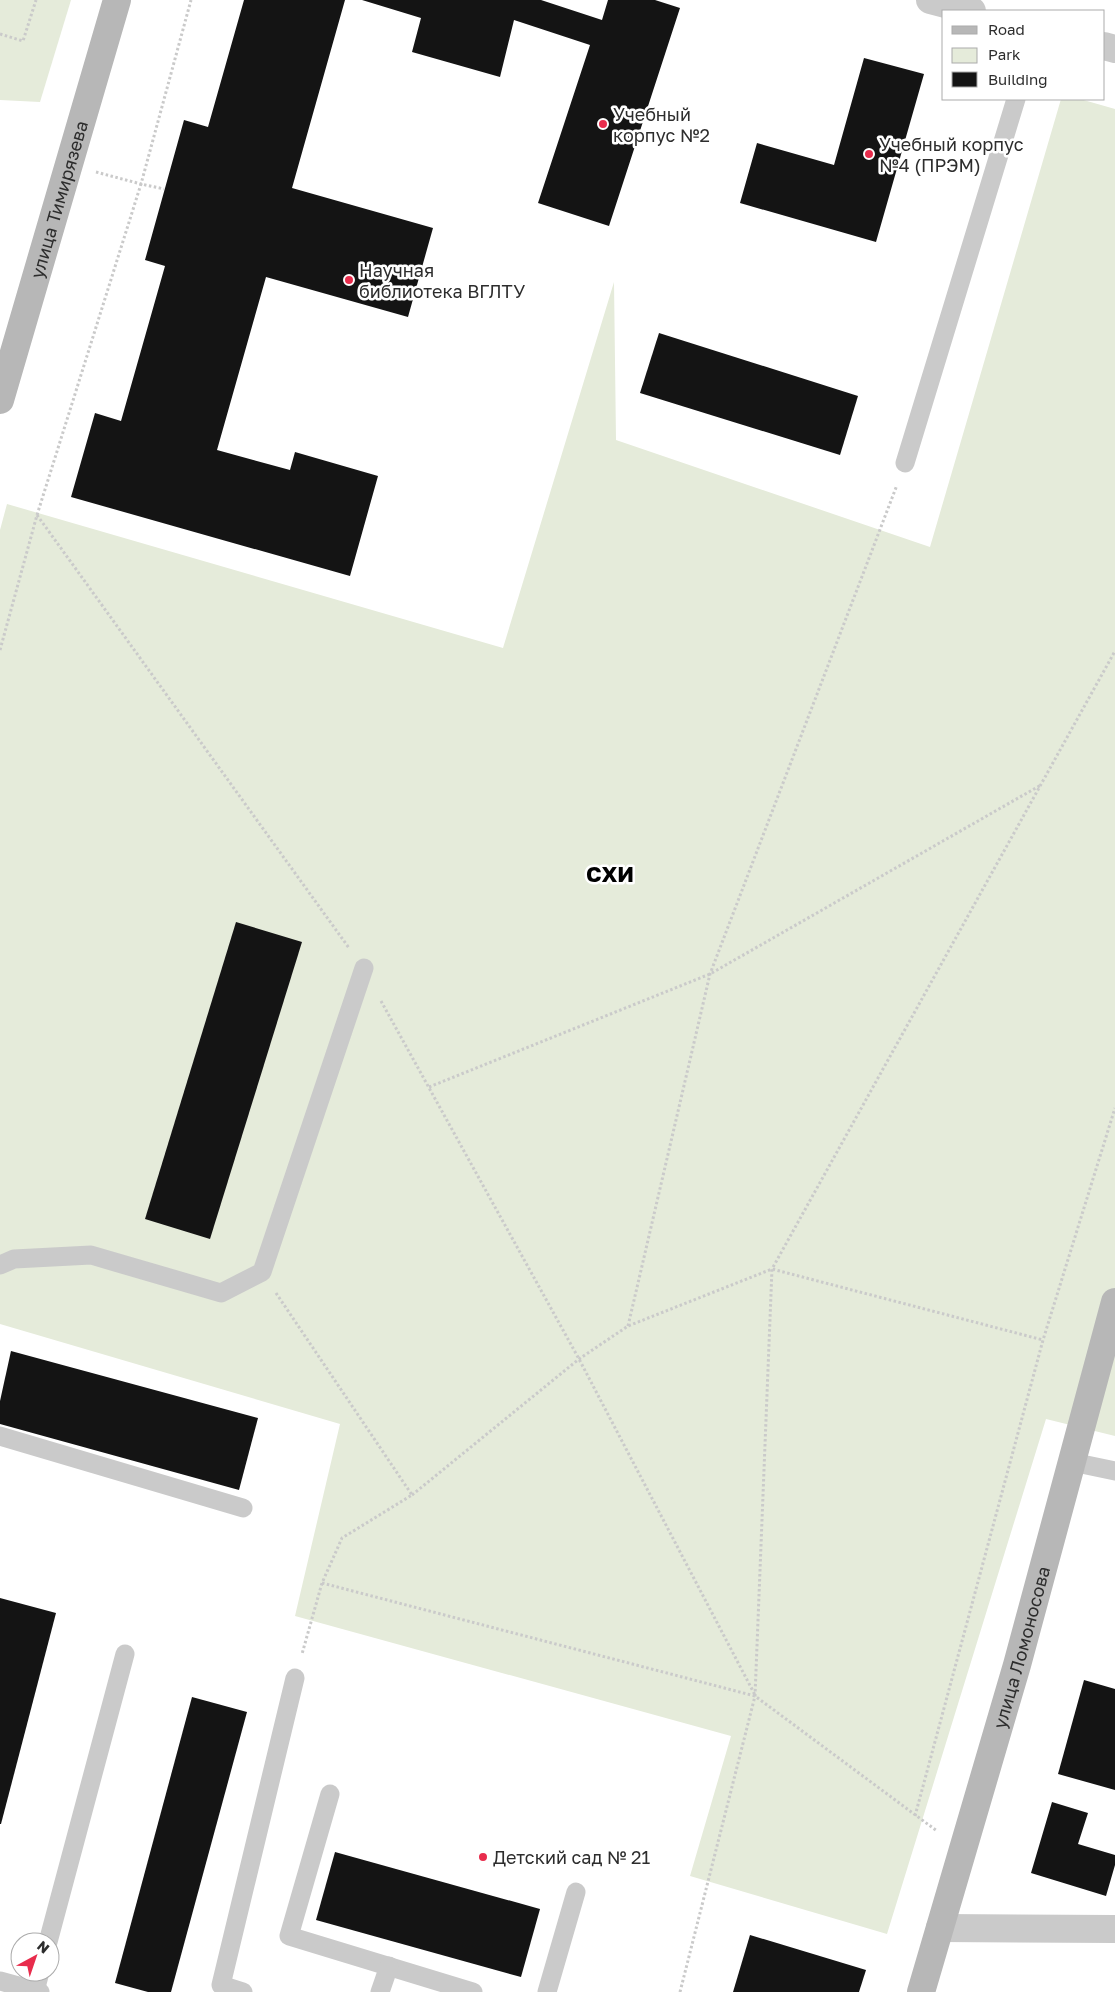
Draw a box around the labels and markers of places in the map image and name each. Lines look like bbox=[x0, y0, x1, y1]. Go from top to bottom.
place label: Учебный корпус №2 bbox=[613, 103, 710, 146]
marker: Учебный корпус №2 bbox=[597, 118, 609, 130]
place label: Учебный корпус №4 (ПРЭМ) bbox=[879, 133, 1024, 176]
marker: Учебный корпус №4 (ПРЭМ) bbox=[863, 148, 875, 160]
place label: Научная библиотека ВГЛТУ bbox=[359, 259, 525, 302]
marker: Научная библиотека ВГЛТУ bbox=[343, 274, 355, 286]
place label: Детский сад № 21 bbox=[493, 1846, 650, 1868]
marker: Детский сад № 21 bbox=[477, 1851, 489, 1863]

